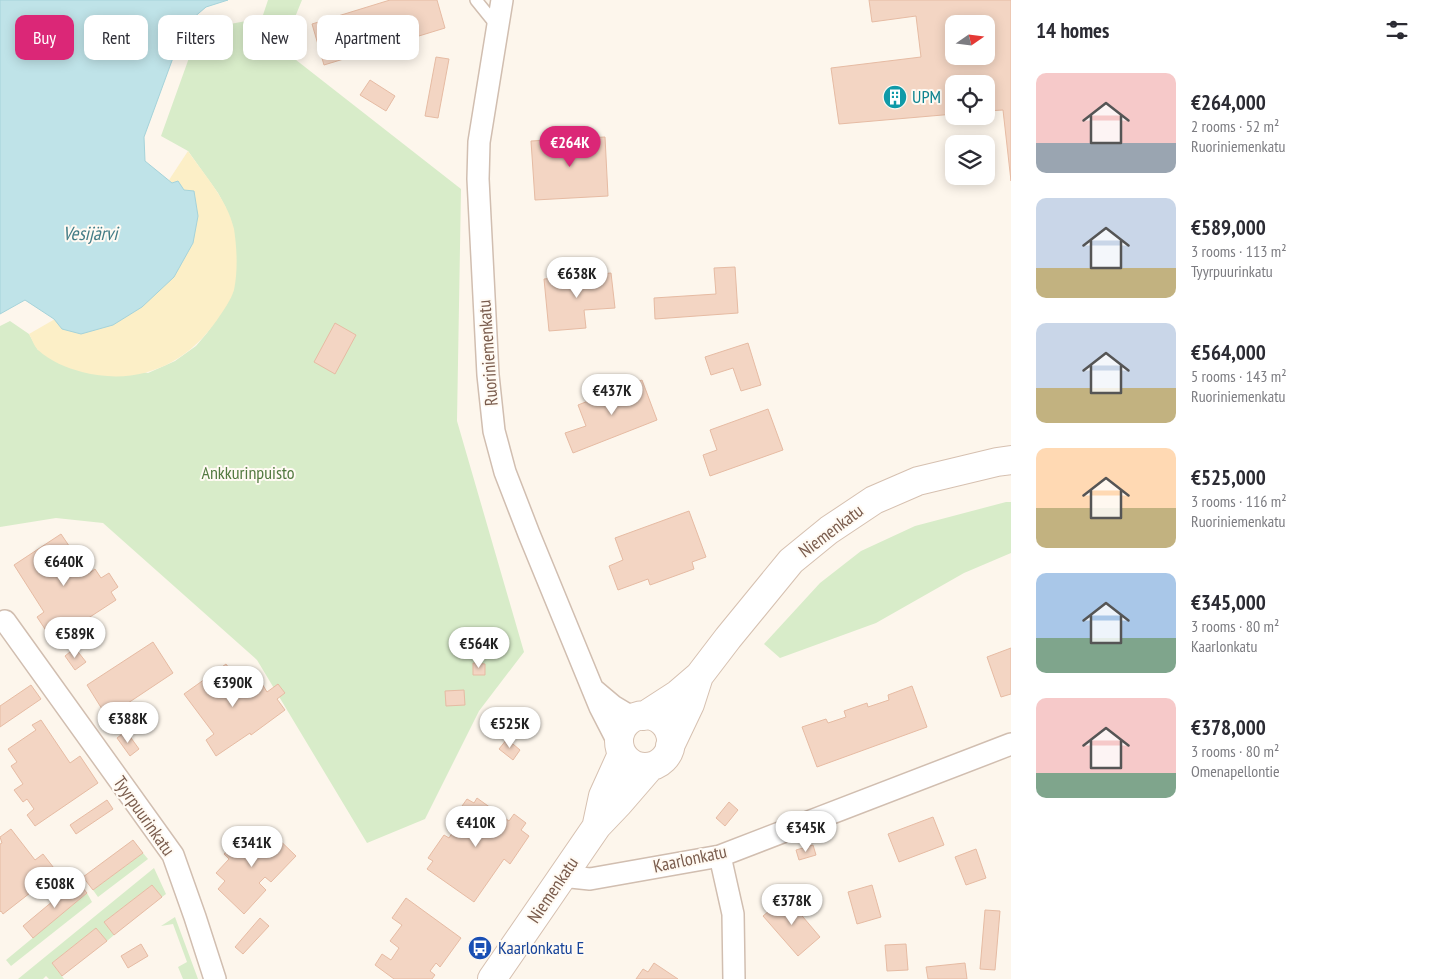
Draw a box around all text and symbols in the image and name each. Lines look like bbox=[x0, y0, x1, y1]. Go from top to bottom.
chip: Buy bbox=[15, 15, 74, 60]
chip: Rent bbox=[84, 15, 148, 60]
chip: Filters bbox=[158, 15, 233, 60]
chip: New bbox=[243, 15, 307, 60]
chip: Apartment bbox=[317, 15, 419, 60]
north arrow bbox=[945, 15, 995, 65]
map controls bbox=[945, 15, 995, 185]
icon: filters bbox=[1383, 16, 1411, 44]
text: 14 homes bbox=[1036, 17, 1109, 44]
button: locate bbox=[945, 75, 995, 125]
building icon: UPM bbox=[882, 84, 908, 110]
place label: UPM bbox=[912, 85, 941, 108]
text: €264,000 bbox=[1191, 89, 1266, 116]
icon: home bbox=[1076, 93, 1136, 153]
text: 2 rooms · 52 m² bbox=[1191, 116, 1279, 136]
pin: €264K bbox=[535, 126, 605, 168]
text: €264K bbox=[551, 132, 589, 152]
button: layers bbox=[945, 135, 995, 185]
text: Ruoriniemenkatu bbox=[1191, 136, 1286, 156]
text: €589,000 bbox=[1191, 214, 1266, 241]
icon: home bbox=[1076, 218, 1136, 278]
water label: Vesijärvi bbox=[63, 221, 120, 245]
text: 3 rooms · 113 m² bbox=[1191, 241, 1287, 261]
pin: €638K bbox=[542, 256, 612, 299]
text: Tyyrpuurinkatu bbox=[1191, 261, 1273, 281]
text: €638K bbox=[558, 263, 596, 283]
street label: Ruoriniemenkatu bbox=[472, 299, 503, 407]
text: €564,000 bbox=[1191, 339, 1266, 366]
icon: home bbox=[1076, 343, 1136, 403]
text: 5 rooms · 143 m² bbox=[1191, 366, 1287, 386]
pin: €437K bbox=[577, 374, 647, 416]
text: €437K bbox=[593, 380, 631, 400]
text: Ruoriniemenkatu bbox=[1191, 386, 1286, 406]
park label: Ankkurinpuisto bbox=[201, 461, 295, 484]
text: €525,000 bbox=[1191, 464, 1266, 491]
icon: home bbox=[1076, 468, 1136, 528]
text: 3 rooms · 116 m² bbox=[1191, 491, 1287, 511]
street label: Niemenkatu bbox=[794, 499, 868, 562]
text: Ruoriniemenkatu bbox=[1191, 511, 1286, 531]
pin: €640K bbox=[29, 544, 99, 587]
text: €640K bbox=[45, 551, 83, 571]
text: €345,000 bbox=[1191, 589, 1266, 616]
icon: home bbox=[1076, 593, 1136, 653]
pin: €589K bbox=[40, 616, 110, 659]
text: 3 rooms · 80 m² bbox=[1191, 616, 1279, 636]
text: €589K bbox=[56, 623, 94, 643]
pin: €564K bbox=[444, 626, 514, 669]
text: €564K bbox=[460, 633, 498, 653]
text: Kaarlonkatu bbox=[1191, 636, 1257, 656]
pin: €390K bbox=[198, 666, 268, 708]
text: €390K bbox=[214, 672, 252, 692]
pin: €388K bbox=[93, 702, 163, 744]
pin: €525K bbox=[475, 706, 545, 749]
text: €388K bbox=[109, 708, 147, 728]
text: €525K bbox=[491, 713, 529, 733]
text: €378,000 bbox=[1191, 714, 1266, 741]
icon: home bbox=[1076, 718, 1136, 778]
text: 3 rooms · 80 m² bbox=[1191, 741, 1279, 761]
text: Omenapellontie bbox=[1191, 761, 1280, 781]
street label: Tyyrpuurinkatu bbox=[109, 771, 180, 860]
pin: €410K bbox=[441, 806, 511, 848]
pin: €345K bbox=[771, 810, 841, 853]
text: €410K bbox=[457, 812, 495, 832]
text: €345K bbox=[787, 817, 825, 837]
pin: €341K bbox=[217, 826, 287, 868]
text: €341K bbox=[233, 832, 271, 852]
street label: Kaarlonkatu bbox=[651, 840, 729, 878]
street label: Niemenkatu bbox=[522, 852, 583, 927]
pin: €508K bbox=[20, 866, 90, 909]
text: €508K bbox=[36, 873, 74, 893]
pin: €378K bbox=[757, 884, 827, 926]
text: €378K bbox=[773, 890, 811, 910]
bus stop icon: Kaarlonkatu E bbox=[467, 935, 493, 961]
place label: Kaarlonkatu E bbox=[498, 936, 584, 959]

